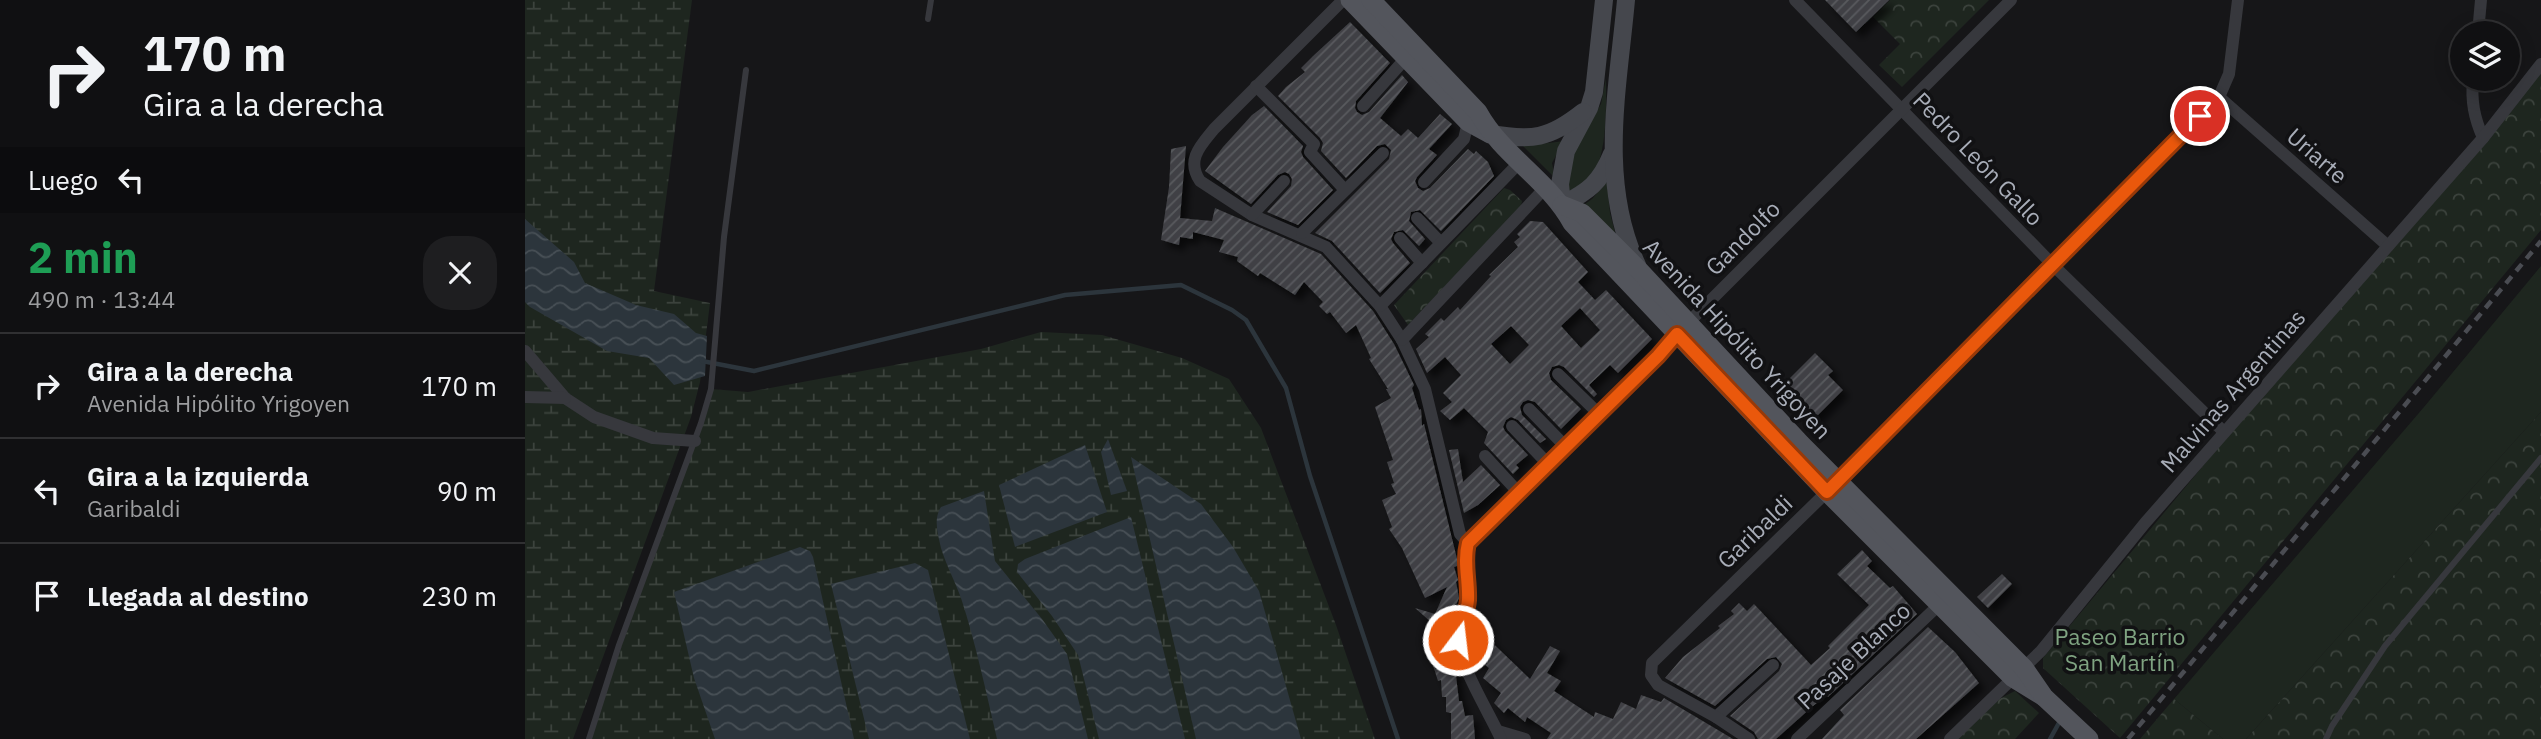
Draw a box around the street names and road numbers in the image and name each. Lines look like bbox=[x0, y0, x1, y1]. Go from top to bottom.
street label: Pedro León Gallo bbox=[1907, 85, 2050, 232]
street label: Uriarte bbox=[2281, 121, 2354, 190]
street label: Gandolfo bbox=[1698, 193, 1786, 281]
street label: Avenida Hipólito Yrigoyen bbox=[1637, 232, 1838, 445]
street label: Malvinas Argentinas bbox=[2153, 302, 2311, 478]
street label: Garibaldi bbox=[1710, 488, 1798, 575]
street label: Pasaje Blanco bbox=[1790, 595, 1916, 715]

